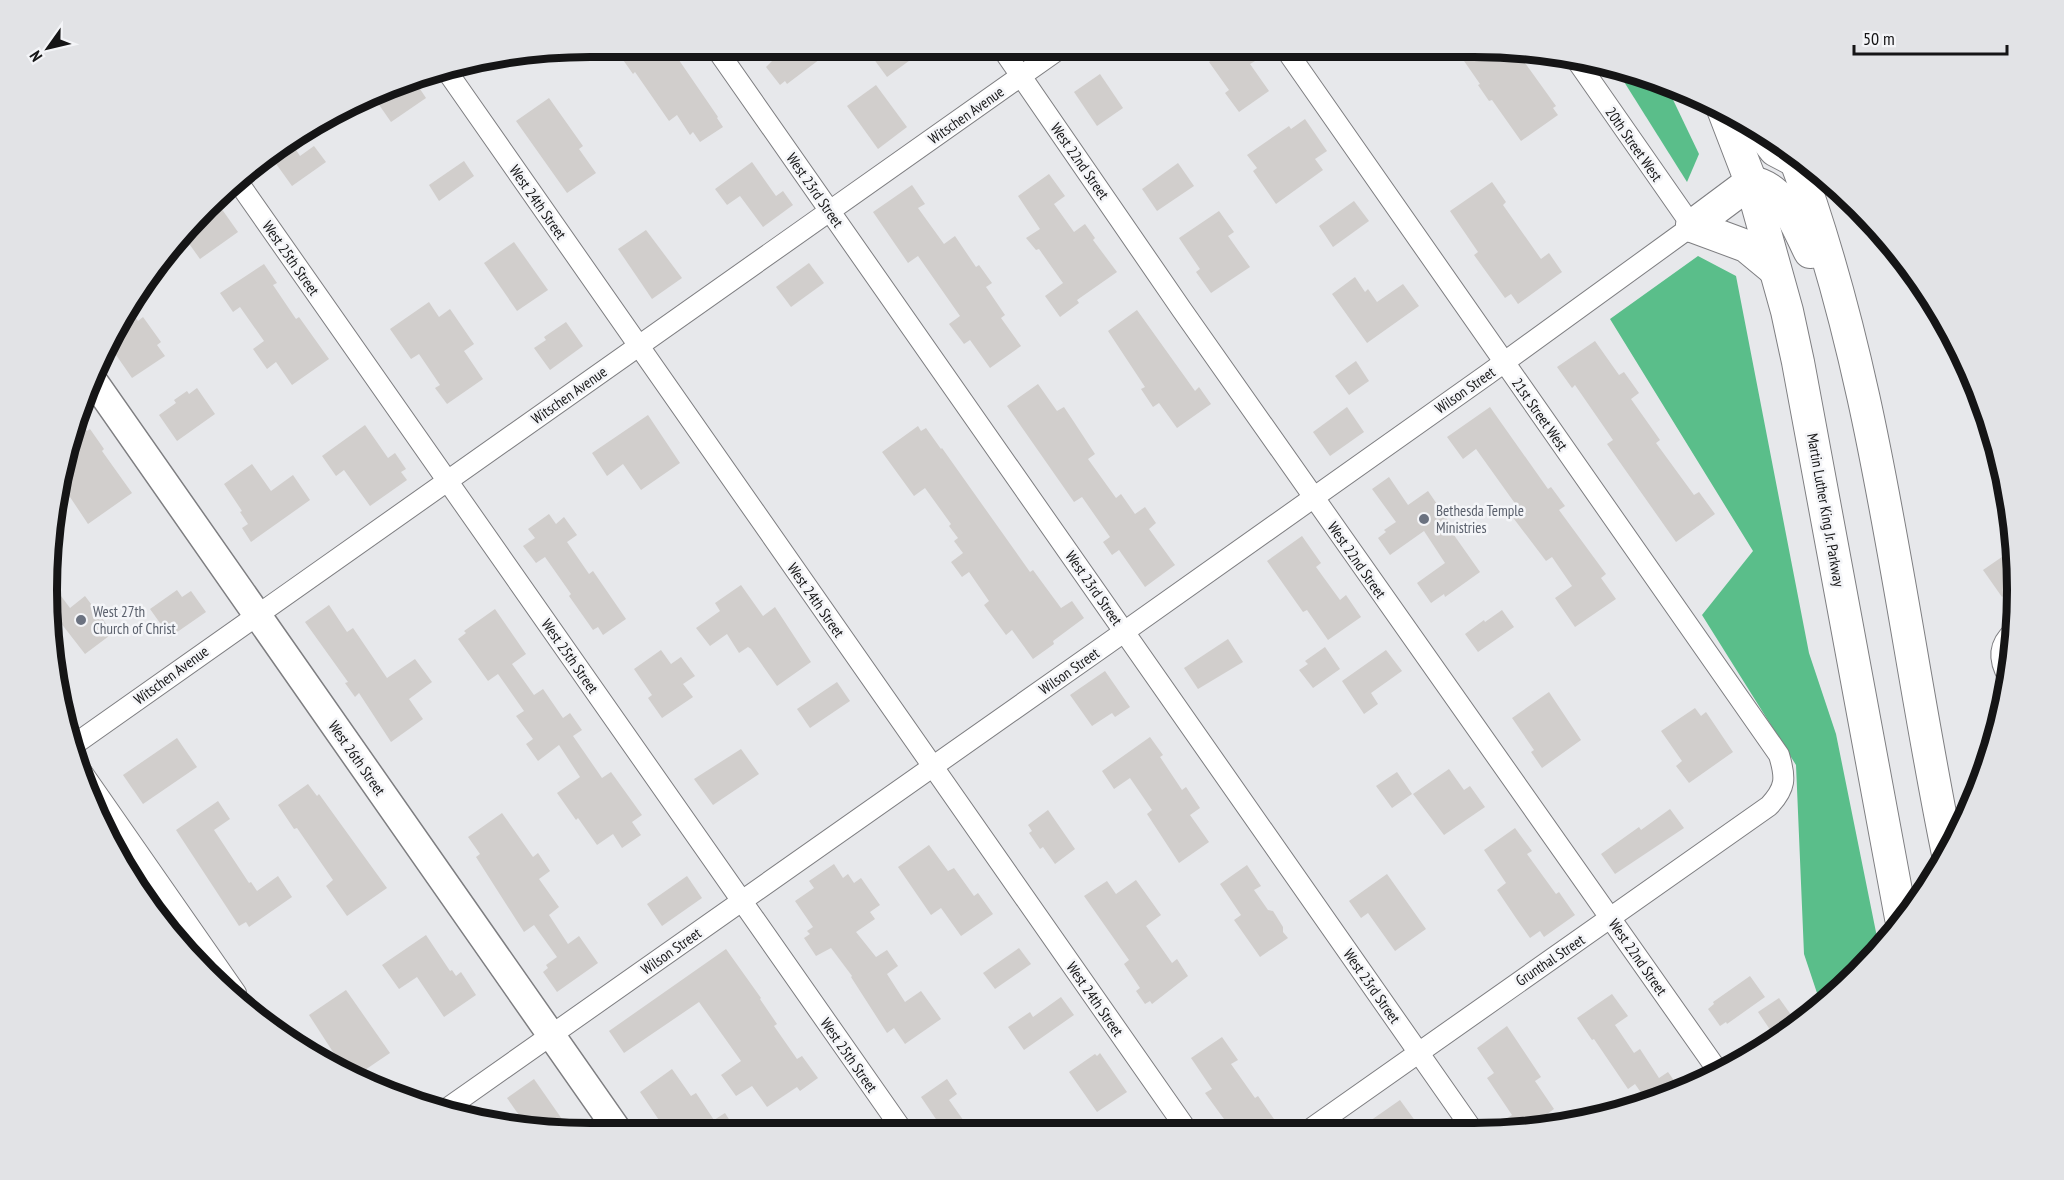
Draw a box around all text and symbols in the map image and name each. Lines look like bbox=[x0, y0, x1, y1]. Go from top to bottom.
north arrow bbox=[18, 18, 78, 78]
scale bar bbox=[1854, 18, 2007, 56]
text: 50 m bbox=[1863, 27, 1895, 50]
text: N bbox=[25, 47, 46, 66]
street label: Witschen Avenue bbox=[925, 82, 1007, 148]
street label: 20th Street West bbox=[1601, 103, 1667, 185]
street label: West 22nd Street bbox=[1047, 119, 1113, 203]
street label: West 23rd Street bbox=[782, 149, 848, 231]
street label: West 24th Street bbox=[505, 161, 571, 243]
street label: West 25th Street bbox=[258, 217, 324, 299]
street label: Witschen Avenue bbox=[528, 362, 610, 428]
street label: Wilson Street bbox=[1431, 362, 1499, 418]
street label: 21st Street West bbox=[1508, 374, 1572, 454]
street label: Martin Luther King Jr. Parkway bbox=[1803, 432, 1849, 589]
place label: Bethesda Temple Ministries bbox=[1436, 501, 1524, 537]
marker: Bethesda Temple Ministries bbox=[1417, 512, 1431, 526]
street label: West 22nd Street bbox=[1324, 518, 1390, 602]
street label: West 23rd Street bbox=[1061, 547, 1127, 629]
street label: West 24th Street bbox=[783, 559, 849, 641]
place label: West 27th Church of Christ bbox=[93, 602, 176, 638]
marker: West 27th Church of Christ bbox=[74, 613, 88, 627]
street label: West 25th Street bbox=[537, 615, 603, 697]
street label: Witschen Avenue bbox=[130, 641, 212, 709]
street label: Wilson Street bbox=[1035, 643, 1103, 699]
street label: West 26th Street bbox=[324, 717, 390, 799]
street label: West 22nd Street bbox=[1605, 915, 1671, 999]
street label: Wilson Street bbox=[637, 923, 705, 979]
street label: Grunthal Street bbox=[1512, 930, 1588, 990]
street label: West 23rd Street bbox=[1339, 945, 1405, 1027]
street label: West 24th Street bbox=[1062, 958, 1128, 1040]
street label: West 25th Street bbox=[816, 1014, 882, 1096]

